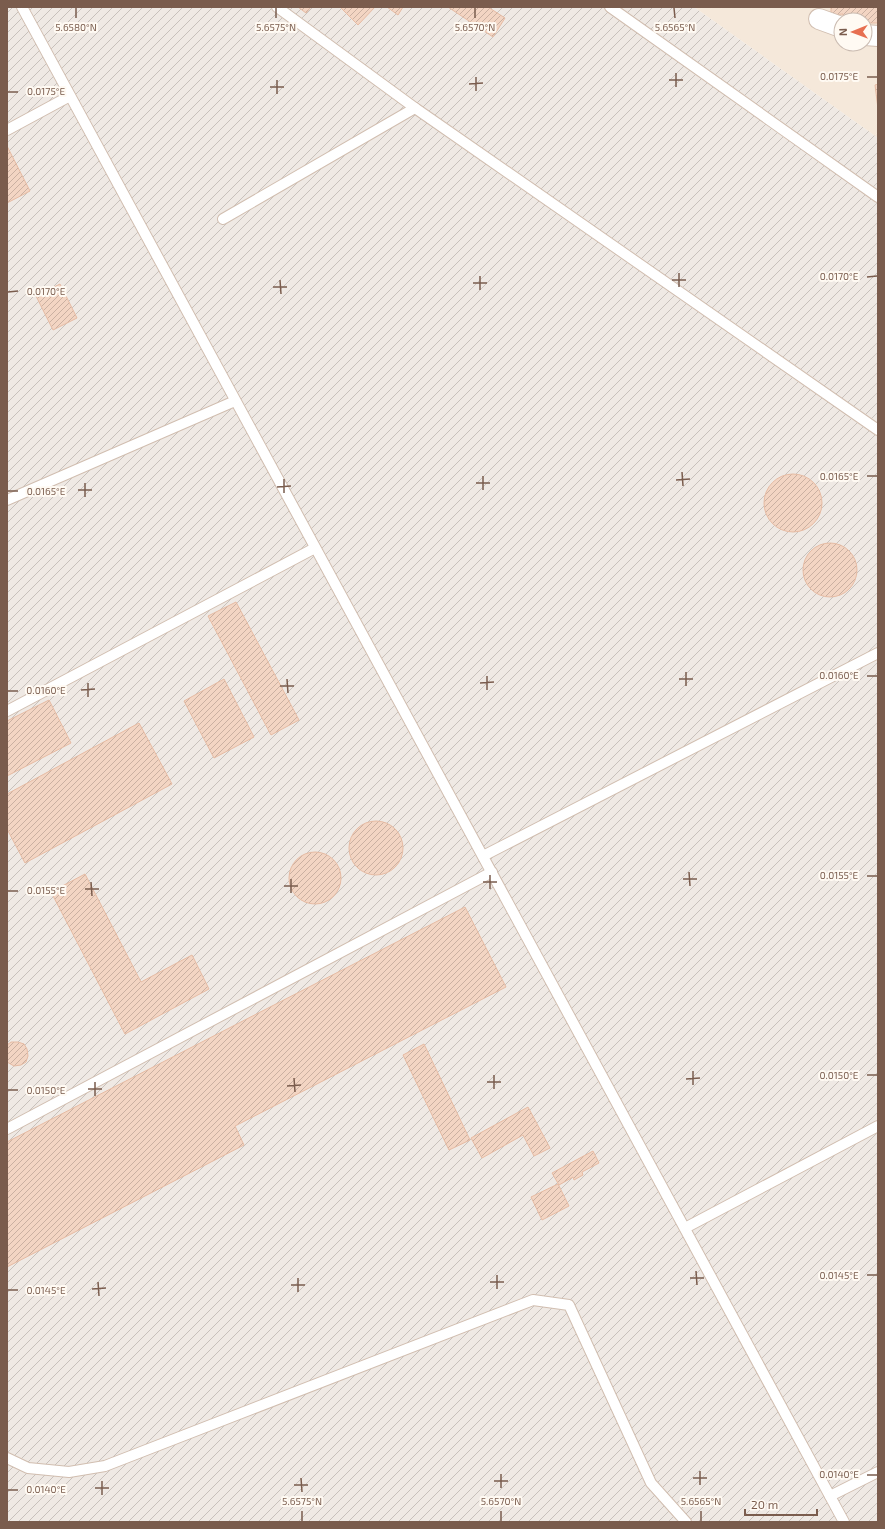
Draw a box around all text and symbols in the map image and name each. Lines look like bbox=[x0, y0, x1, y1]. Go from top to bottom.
north arrow bbox=[833, 12, 873, 52]
text: 5.6580°N bbox=[55, 21, 97, 33]
text: 5.6575°N bbox=[256, 21, 296, 33]
text: 5.6570°N bbox=[455, 21, 495, 33]
text: 5.6565°N bbox=[655, 21, 695, 33]
text: N bbox=[836, 28, 849, 36]
text: 0.0175°E bbox=[820, 70, 858, 82]
text: 0.0175°E bbox=[27, 85, 65, 97]
text: 0.0170°E bbox=[820, 270, 859, 282]
text: 0.0170°E bbox=[27, 285, 66, 297]
text: 0.0165°E bbox=[820, 470, 859, 482]
text: 0.0165°E bbox=[27, 485, 66, 497]
text: 0.0160°E bbox=[819, 669, 859, 681]
text: 0.0160°E bbox=[26, 684, 66, 696]
text: 0.0155°E bbox=[820, 869, 859, 881]
text: 0.0155°E bbox=[27, 884, 66, 896]
text: 0.0150°E bbox=[820, 1069, 859, 1081]
text: 0.0150°E bbox=[27, 1084, 66, 1096]
text: 0.0145°E bbox=[819, 1269, 859, 1281]
text: 0.0145°E bbox=[26, 1284, 66, 1296]
text: 0.0140°E bbox=[819, 1468, 859, 1480]
text: 0.0140°E bbox=[26, 1483, 66, 1495]
scale bar bbox=[745, 1491, 817, 1517]
text: 5.6575°N bbox=[282, 1495, 322, 1507]
text: 5.6570°N bbox=[481, 1495, 521, 1507]
text: 5.6565°N bbox=[681, 1495, 721, 1507]
text: 20 m bbox=[751, 1497, 778, 1511]

